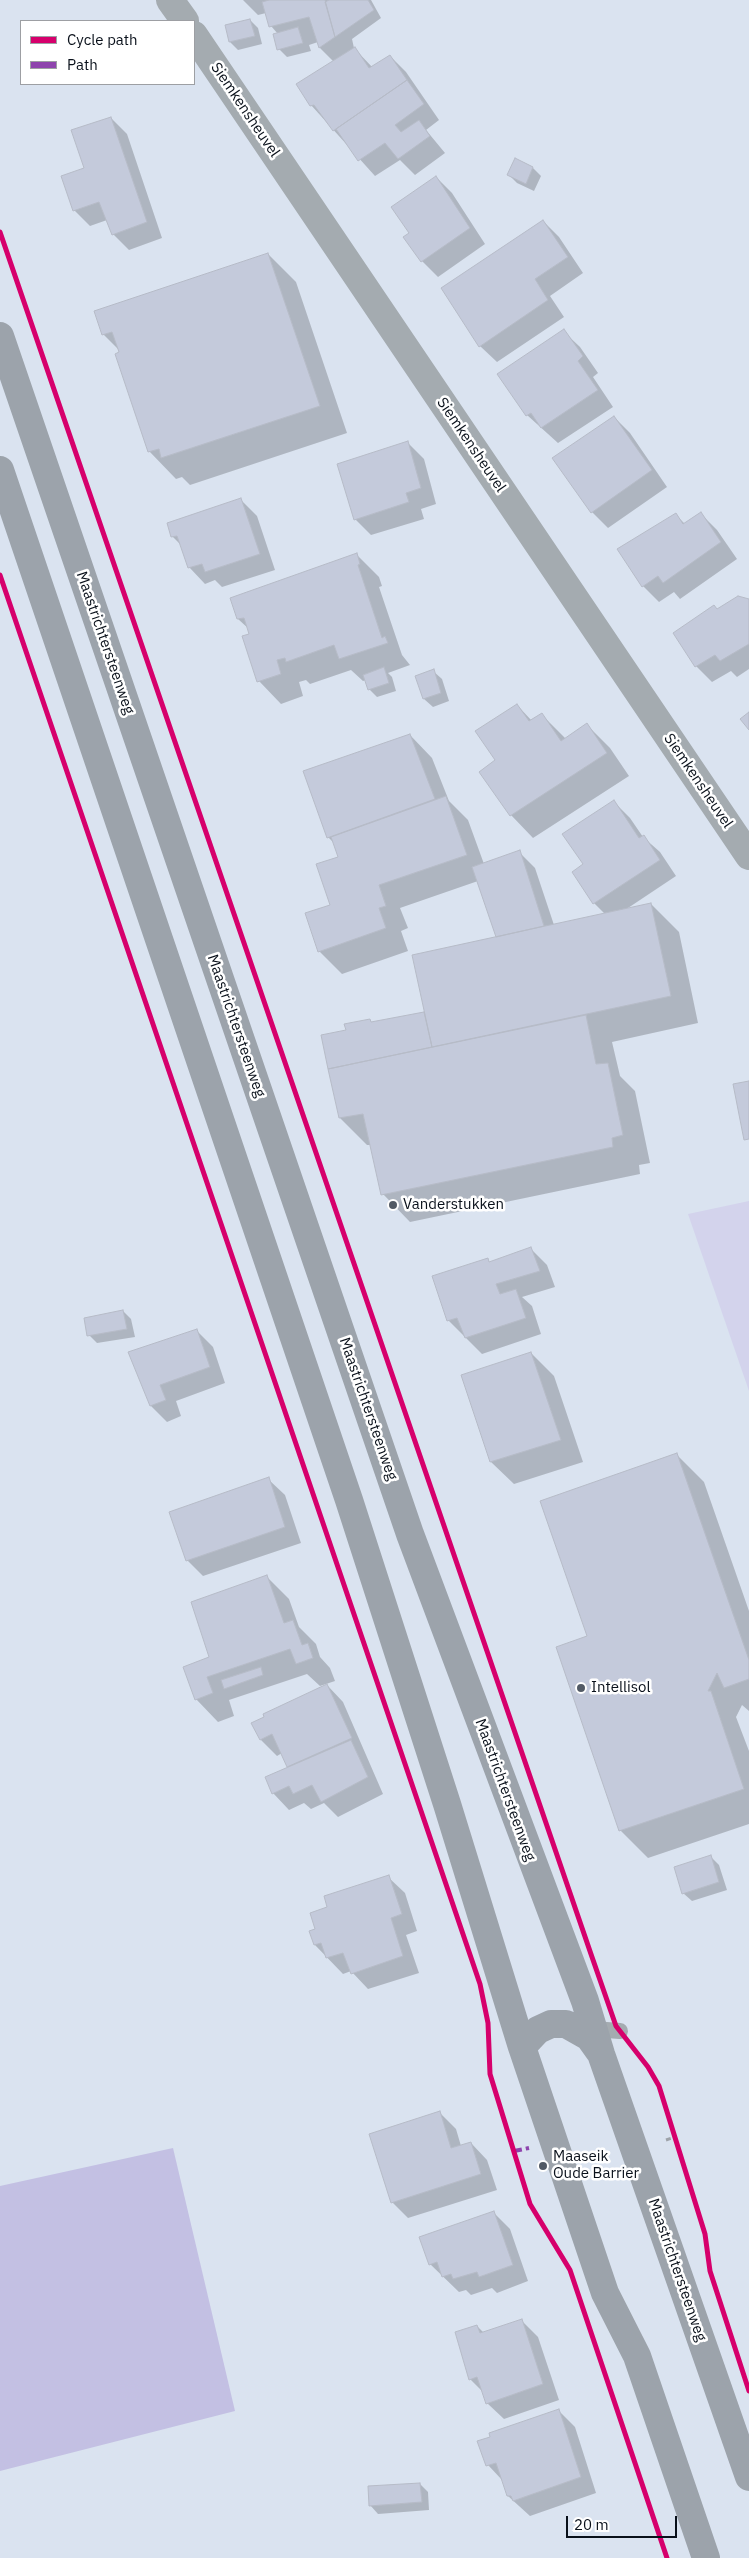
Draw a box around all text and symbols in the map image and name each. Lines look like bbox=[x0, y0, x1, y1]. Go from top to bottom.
legend bbox=[20, 20, 195, 85]
text: Cycle path bbox=[67, 30, 138, 49]
text: Path bbox=[67, 55, 98, 74]
street label: Siemkensheuvel bbox=[207, 59, 283, 161]
street label: Siemkensheuvel bbox=[433, 394, 509, 496]
street label: Maastrichtersteenweg bbox=[72, 569, 138, 717]
street label: Siemkensheuvel bbox=[660, 730, 736, 832]
street label: Maastrichtersteenweg bbox=[203, 952, 269, 1100]
place label: Vanderstukken bbox=[403, 1196, 504, 1214]
marker: Vanderstukken bbox=[387, 1199, 399, 1211]
street label: Maastrichtersteenweg bbox=[335, 1335, 401, 1483]
place label: Intellisol bbox=[591, 1679, 651, 1697]
marker: Intellisol bbox=[575, 1682, 587, 1694]
street label: Maastrichtersteenweg bbox=[471, 1717, 539, 1863]
place label: Maaseik Oude Barrier bbox=[553, 2148, 639, 2183]
marker: Maaseik Oude Barrier bbox=[537, 2160, 549, 2172]
street label: Maastrichtersteenweg bbox=[644, 2196, 710, 2344]
scale bar bbox=[569, 2506, 680, 2538]
text: 20 m bbox=[574, 2515, 609, 2534]

